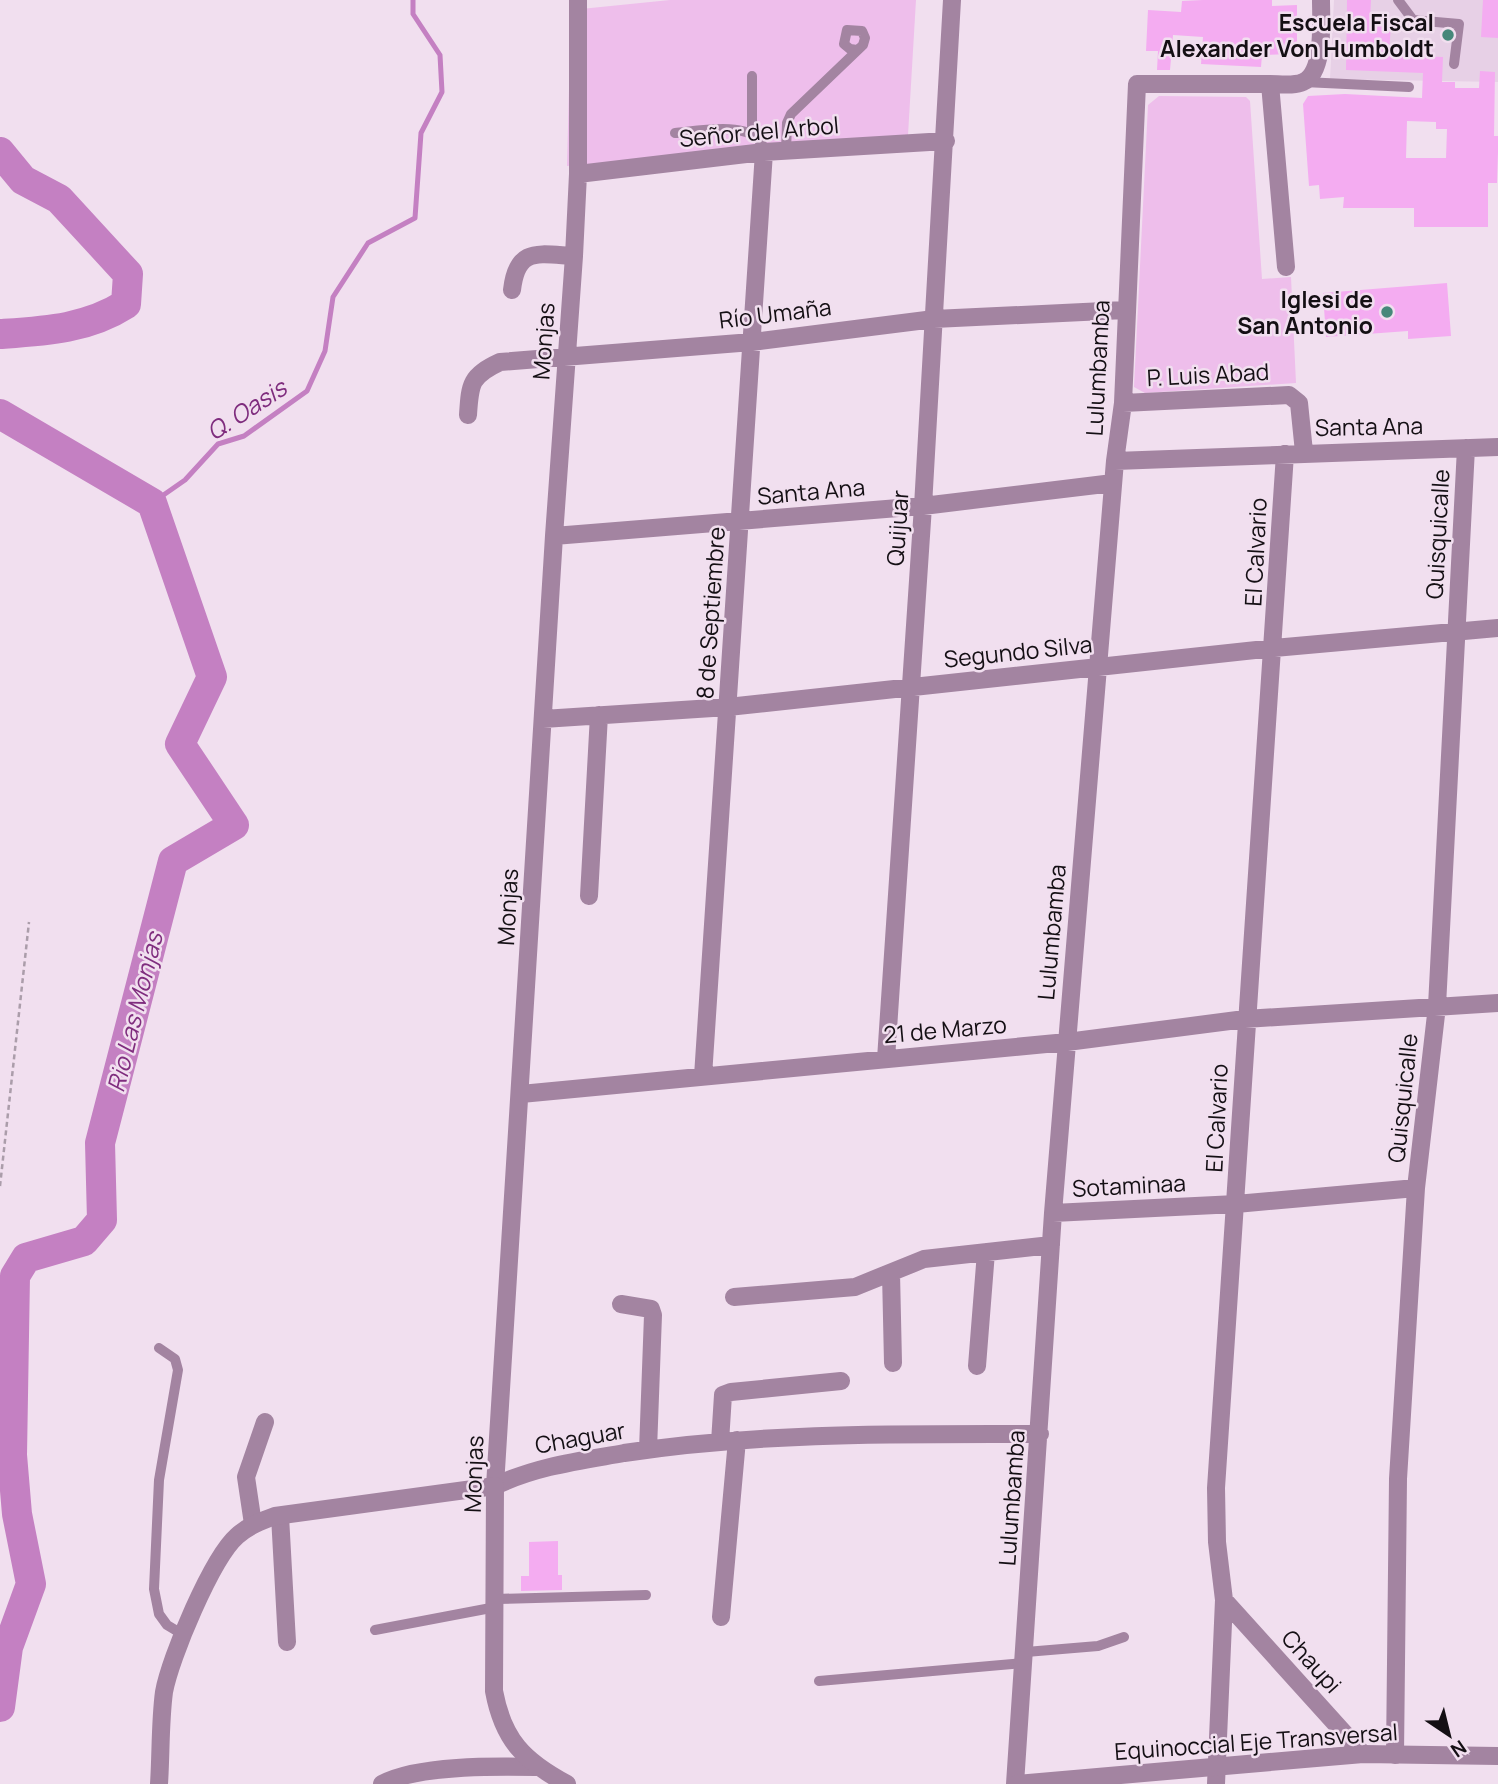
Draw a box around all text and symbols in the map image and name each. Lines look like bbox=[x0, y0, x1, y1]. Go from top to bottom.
place label: Escuela Fiscal Alexander Von Humboldt bbox=[1160, 6, 1434, 64]
marker: Escuela Fiscal Alexander Von Humboldt bbox=[1440, 27, 1456, 43]
street label: Señor del Arbol bbox=[678, 108, 840, 154]
place label: Iglesi de San Antonio bbox=[1237, 283, 1373, 341]
street label: Río Umaña bbox=[717, 290, 833, 336]
street label: Lulumbamba bbox=[1077, 299, 1117, 437]
street label: Monjas bbox=[524, 301, 562, 381]
marker: Iglesi de San Antonio bbox=[1379, 304, 1395, 320]
street label: P. Luis Abad bbox=[1146, 355, 1270, 393]
water label: Q. Oasis bbox=[200, 370, 294, 447]
street label: Santa Ana bbox=[1315, 409, 1423, 443]
street label: Quisquicalle bbox=[1418, 468, 1456, 600]
street label: Santa Ana bbox=[756, 470, 866, 512]
street label: Quijuar bbox=[878, 489, 916, 567]
street label: El Calvario bbox=[1236, 497, 1274, 607]
street label: 8 de Septiembre bbox=[688, 526, 732, 700]
street label: Segundo Silva bbox=[942, 627, 1094, 675]
street label: Lulumbamba bbox=[1029, 863, 1073, 1001]
street label: Monjas bbox=[489, 868, 525, 946]
water label: Rio Las Monjas bbox=[98, 926, 170, 1095]
street label: 21 de Marzo bbox=[882, 1008, 1008, 1050]
street label: Quisquicalle bbox=[1379, 1032, 1425, 1164]
street label: El Calvario bbox=[1197, 1063, 1235, 1173]
street label: Sotaminaa bbox=[1071, 1166, 1187, 1204]
street label: Chaguar bbox=[532, 1413, 628, 1461]
street label: Lulumbamba bbox=[990, 1429, 1032, 1567]
street label: Monjas bbox=[456, 1435, 490, 1513]
street label: Chaupi bbox=[1275, 1622, 1349, 1700]
north arrow bbox=[1414, 1700, 1484, 1770]
street label: Equinoccial Eje Transversal bbox=[1113, 1715, 1399, 1767]
text: N bbox=[1446, 1734, 1472, 1763]

